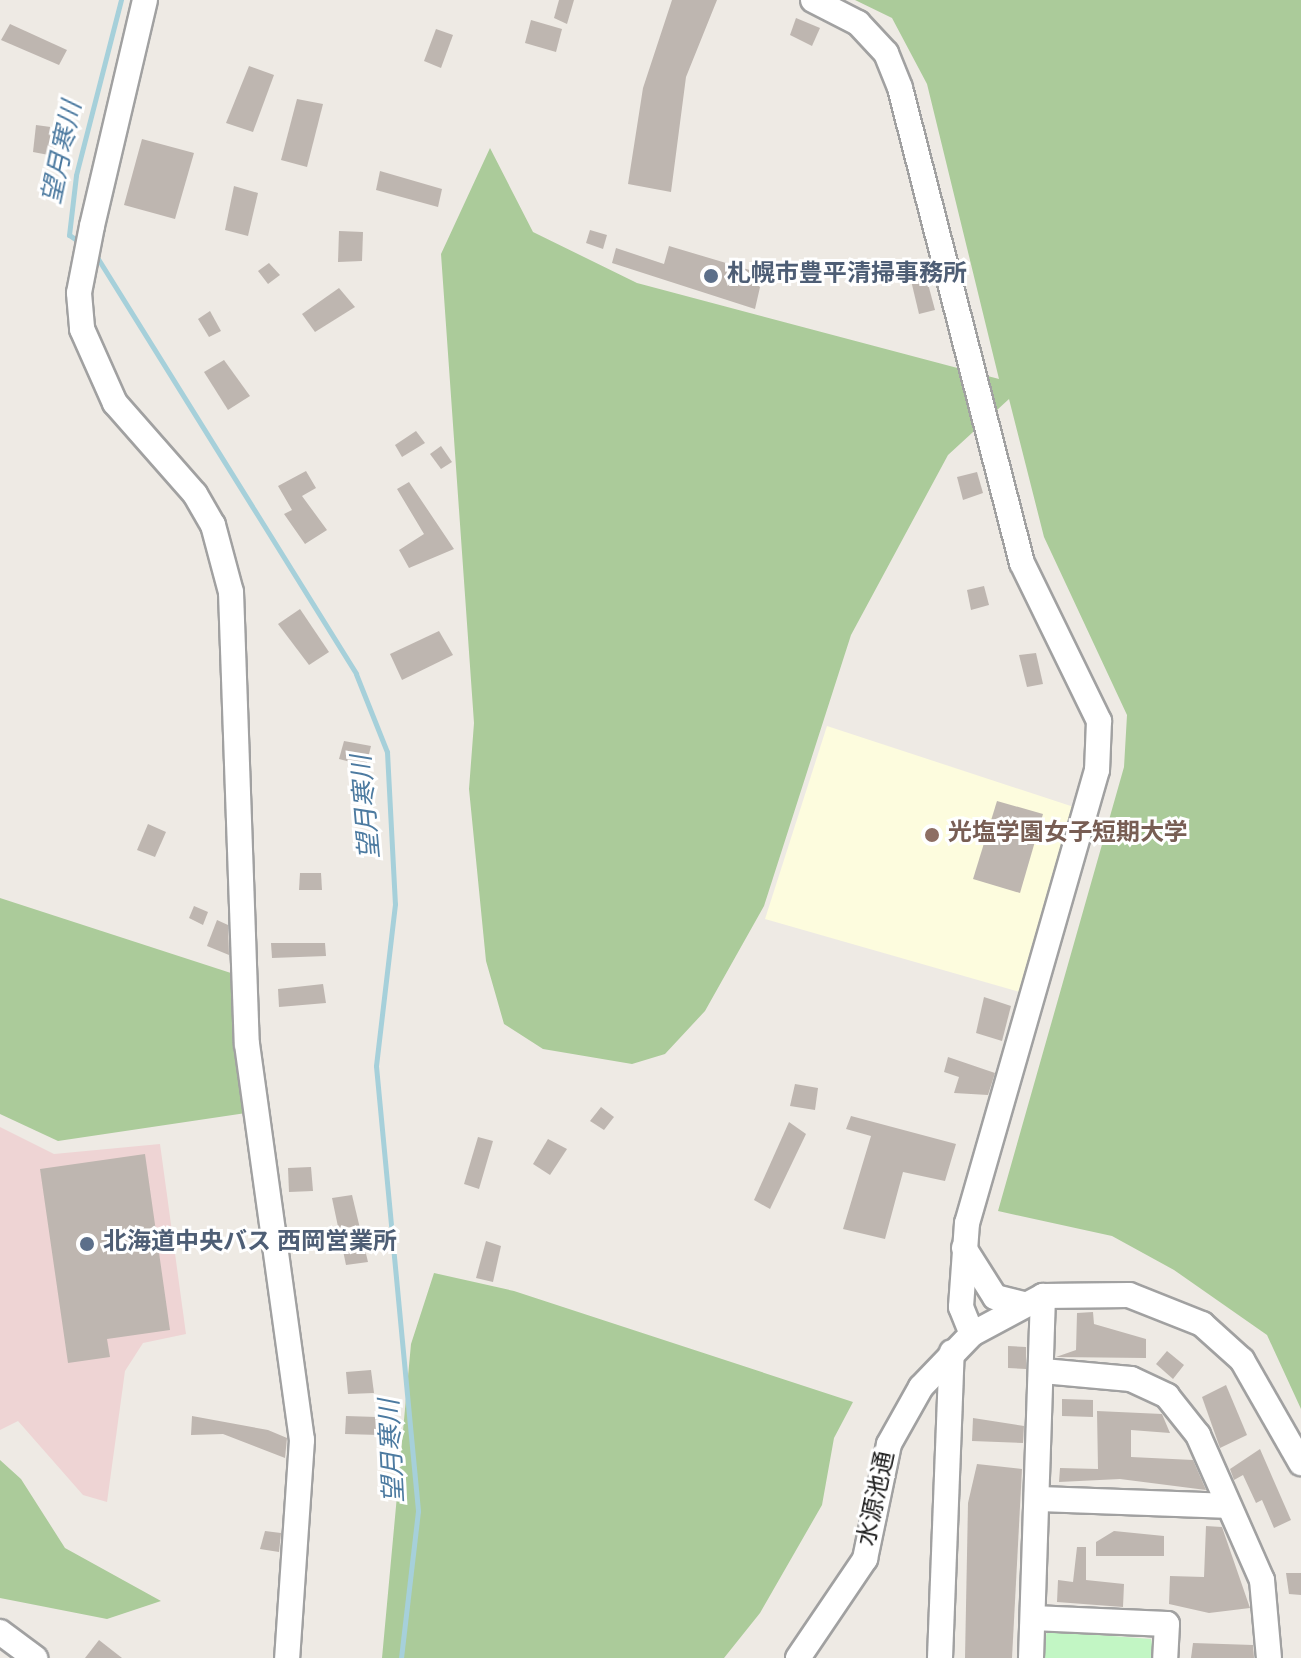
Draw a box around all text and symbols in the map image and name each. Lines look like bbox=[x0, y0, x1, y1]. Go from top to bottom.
water label: 望月寒川 bbox=[38, 99, 90, 207]
place label: 札幌市豊平清掃事務所 bbox=[727, 262, 967, 290]
marker: 札幌市豊平清掃事務所 bbox=[702, 267, 720, 285]
water label: 望月寒川 bbox=[348, 754, 388, 860]
place label: 光塩学園女子短期大学 bbox=[948, 821, 1188, 849]
marker: 光塩学園女子短期大学 bbox=[923, 826, 941, 844]
place label: 北海道中央バス 西岡営業所 bbox=[103, 1230, 397, 1258]
marker: 北海道中央バス 西岡営業所 bbox=[78, 1235, 96, 1253]
water label: 望月寒川 bbox=[376, 1398, 412, 1504]
street label: 水源池通 bbox=[854, 1449, 902, 1549]

